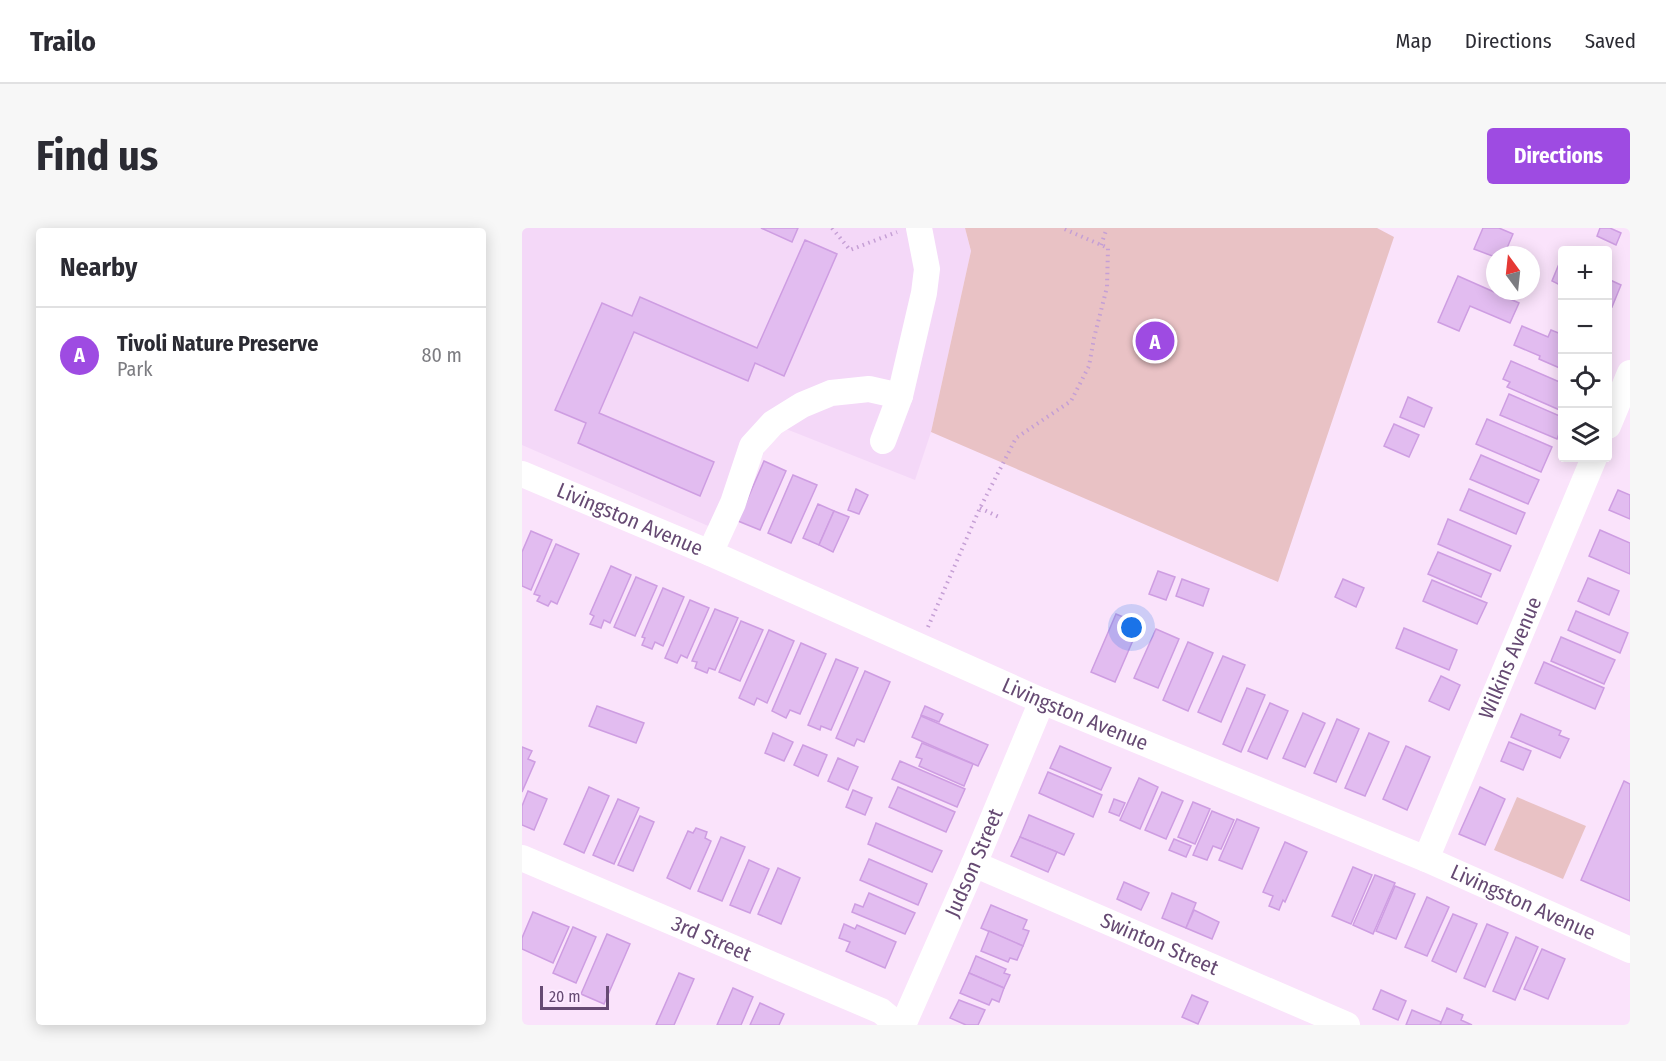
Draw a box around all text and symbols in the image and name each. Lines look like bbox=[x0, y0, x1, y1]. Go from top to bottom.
text: Trailo bbox=[30, 25, 96, 58]
text: Map bbox=[1395, 28, 1432, 54]
text: Directions bbox=[1465, 28, 1552, 54]
text: Saved bbox=[1585, 28, 1636, 54]
button: Directions bbox=[1487, 128, 1630, 184]
text: Find us bbox=[36, 131, 158, 181]
north arrow bbox=[1486, 246, 1540, 300]
map controls bbox=[1558, 246, 1612, 462]
button: + bbox=[1558, 246, 1612, 300]
text: Nearby bbox=[60, 252, 137, 283]
button: − bbox=[1558, 300, 1612, 354]
pin: A bbox=[1136, 318, 1174, 364]
text: Tivoli Nature Preserve bbox=[117, 330, 318, 357]
text: A bbox=[74, 343, 85, 367]
text: 80 m bbox=[422, 343, 462, 367]
button: locate bbox=[1558, 354, 1612, 408]
text: Park bbox=[117, 357, 153, 381]
button: layers bbox=[1558, 408, 1612, 462]
street label: Livingston Avenue bbox=[553, 477, 707, 561]
street label: Wilkins Avenue bbox=[1473, 593, 1547, 723]
your location bbox=[1117, 613, 1146, 642]
street label: Livingston Avenue bbox=[998, 672, 1152, 756]
street label: Judson Street bbox=[939, 805, 1009, 921]
street label: Livingston Avenue bbox=[1447, 859, 1600, 946]
street label: Swinton Street bbox=[1097, 907, 1223, 981]
street label: 3rd Street bbox=[668, 910, 755, 967]
scale bar bbox=[540, 983, 609, 1010]
text: 20 m bbox=[549, 987, 580, 1006]

